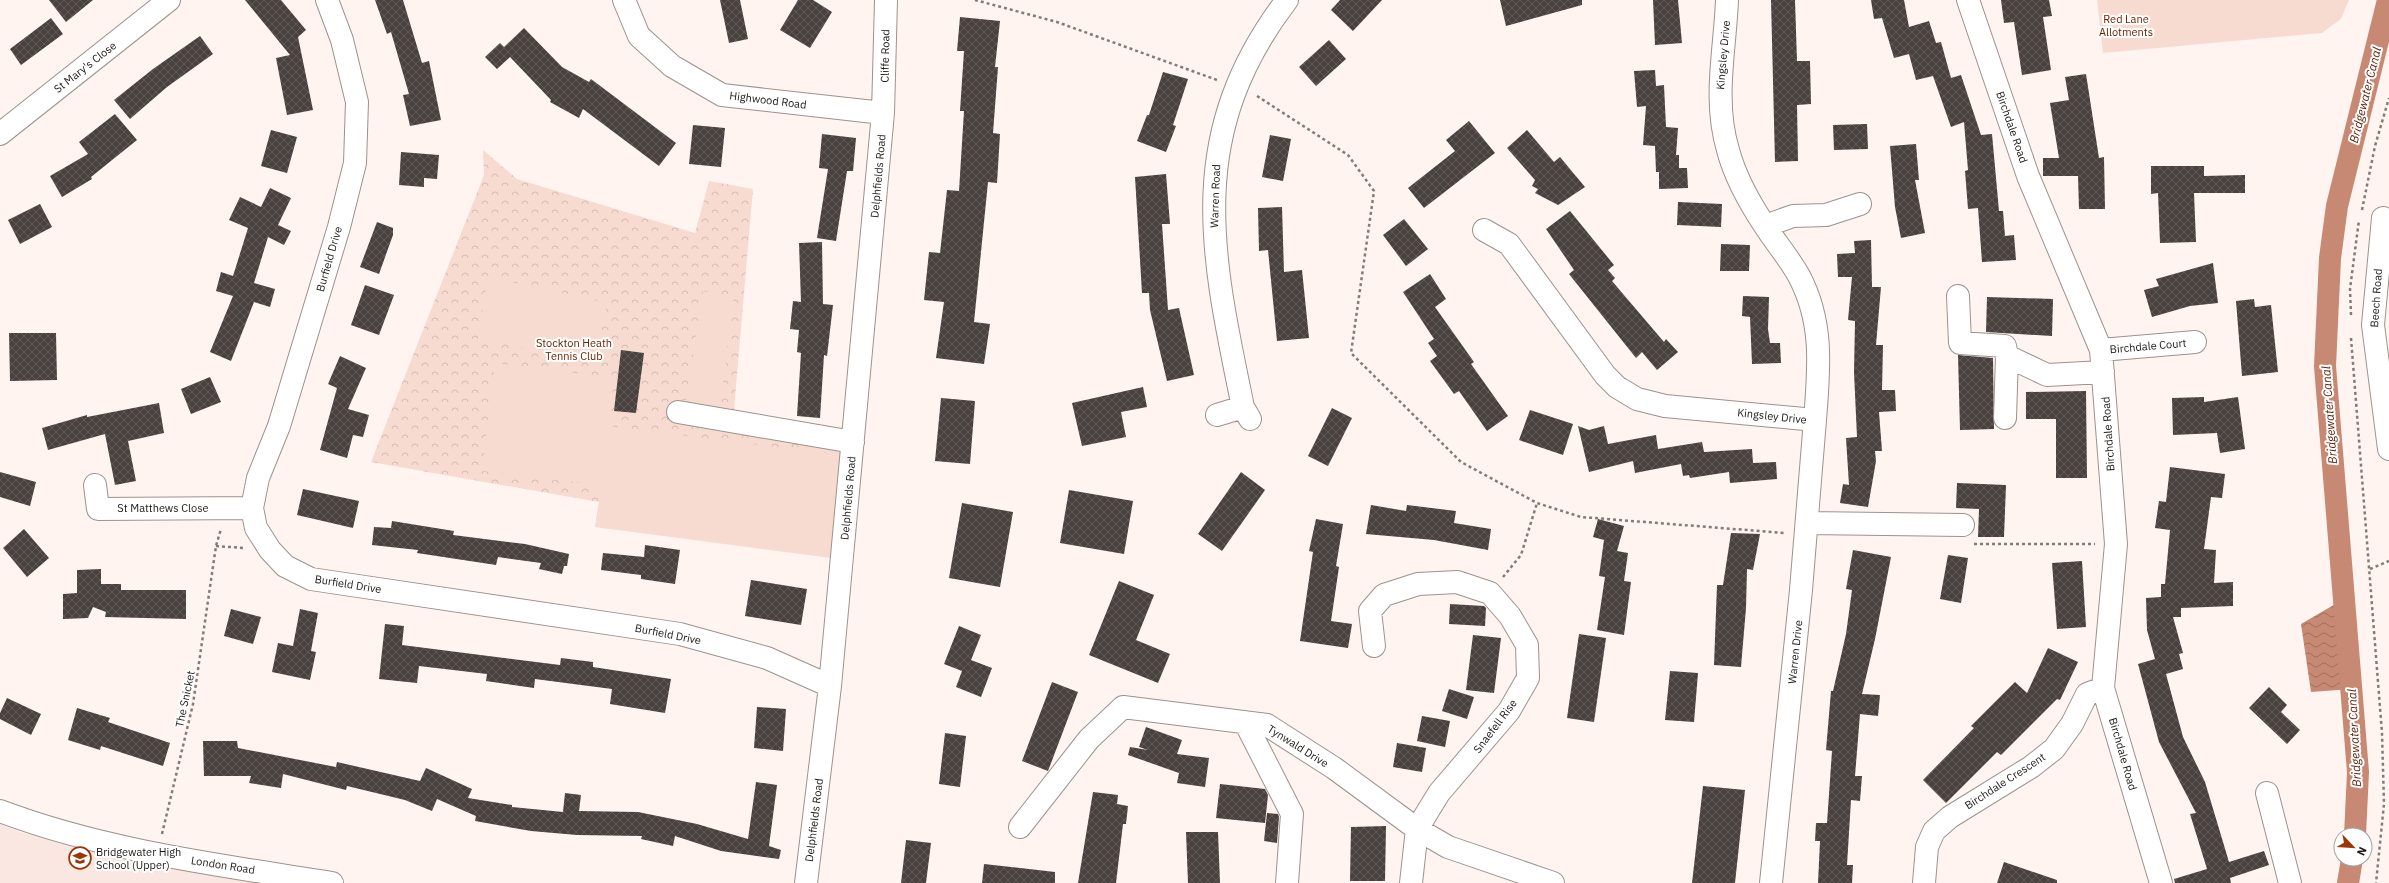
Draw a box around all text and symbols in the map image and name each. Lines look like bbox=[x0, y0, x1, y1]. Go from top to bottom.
park label: Red Lane Allotments bbox=[2099, 12, 2153, 39]
street label: Kingsley Drive bbox=[1713, 20, 1733, 90]
street label: Cliffe Road bbox=[878, 29, 892, 83]
street label: St Mary's Close bbox=[51, 38, 119, 96]
water label: Bridgewater Canal bbox=[2346, 45, 2384, 144]
street label: Highwood Road bbox=[729, 88, 807, 112]
street label: Birchdale Road bbox=[1993, 89, 2031, 165]
street label: Delphfields Road bbox=[867, 134, 889, 218]
street label: Warren Road bbox=[1207, 164, 1223, 228]
street label: Burfield Drive bbox=[313, 225, 345, 293]
street label: Beech Road bbox=[2367, 268, 2385, 328]
park label: Stockton Heath Tennis Club bbox=[536, 336, 612, 363]
street label: Birchdale Court bbox=[2109, 336, 2187, 356]
water label: Bridgewater Canal bbox=[2318, 365, 2340, 464]
street label: Birchdale Road bbox=[2098, 396, 2118, 472]
street label: Kingsley Drive bbox=[1737, 405, 1807, 427]
street label: Delphfields Road bbox=[837, 456, 859, 540]
street label: St Matthews Close bbox=[117, 501, 209, 515]
street label: Burfield Drive bbox=[314, 572, 382, 596]
street label: Warren Drive bbox=[1785, 619, 1805, 685]
street label: Burfield Drive bbox=[634, 621, 702, 647]
street label: The Snicket bbox=[172, 669, 198, 729]
water label: Bridgewater Canal bbox=[2344, 688, 2364, 787]
street label: Snaefell Rise bbox=[1470, 696, 1520, 756]
street label: Birchdale Road bbox=[2106, 716, 2140, 792]
street label: Tynwald Drive bbox=[1265, 722, 1331, 770]
street label: Birchdale Crescent bbox=[1962, 750, 2048, 812]
street label: Delphfields Road bbox=[802, 777, 826, 863]
north arrow bbox=[2333, 827, 2373, 867]
school or university icon: Bridgewater High School (Upper) bbox=[67, 845, 93, 871]
place label: Bridgewater High School (Upper) bbox=[96, 845, 181, 872]
text: N bbox=[2354, 845, 2370, 858]
street label: London Road bbox=[190, 853, 256, 877]

